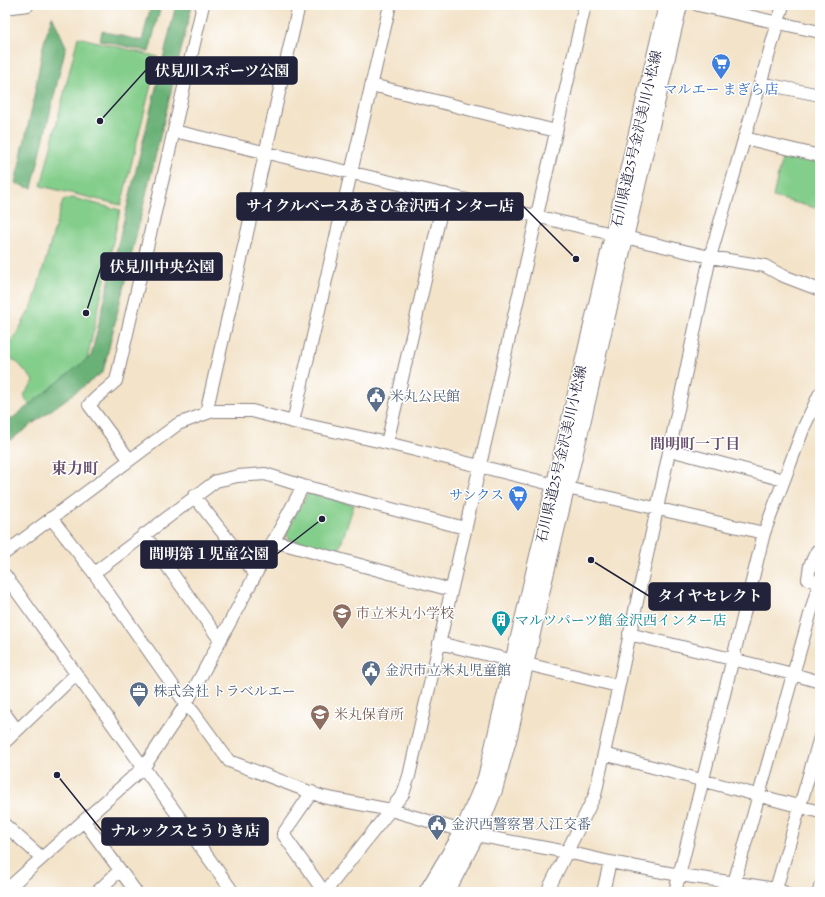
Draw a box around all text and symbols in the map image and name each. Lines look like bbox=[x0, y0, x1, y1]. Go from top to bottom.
street label: 石川県道25号金沢美川小松線 bbox=[607, 49, 665, 229]
supermarket icon: マルエー まぎら店 bbox=[710, 52, 732, 80]
callout: 伏見川スポーツ公園 bbox=[146, 57, 297, 84]
text: 伏見川スポーツ公園 bbox=[155, 61, 289, 80]
place label: マルエー まぎら店 bbox=[664, 80, 778, 98]
callout: サイクルベースあさひ金沢西インター店 bbox=[237, 193, 523, 220]
text: サイクルベースあさひ金沢西インター店 bbox=[247, 196, 513, 215]
callout: 伏見川中央公園 bbox=[101, 253, 222, 280]
text: 伏見川中央公園 bbox=[109, 257, 215, 276]
street label: 石川県道25号金沢美川小松線 bbox=[532, 364, 590, 544]
public building icon: 米丸公民館 bbox=[365, 385, 387, 413]
place label: 米丸公民館 bbox=[390, 387, 460, 405]
district label: 間明町一丁目 bbox=[650, 434, 740, 453]
district label: 東力町 bbox=[51, 458, 99, 479]
supermarket icon: サンクス bbox=[507, 484, 529, 512]
place label: サンクス bbox=[449, 486, 504, 504]
callout: 間明第１児童公園 bbox=[141, 541, 277, 568]
text: 間明第１児童公園 bbox=[149, 544, 269, 563]
callout: タイヤセレクト bbox=[649, 583, 770, 610]
text: タイヤセレクト bbox=[658, 586, 762, 605]
school or university icon: 市立米丸小学校 bbox=[331, 602, 353, 630]
place label: 市立米丸小学校 bbox=[356, 604, 454, 622]
building icon: マルツパーツ館 金沢西インター店 bbox=[490, 609, 512, 637]
place label: マルツパーツ館 金沢西インター店 bbox=[515, 611, 726, 629]
public building icon: 金沢市立米丸児童館 bbox=[360, 659, 382, 687]
place label: 金沢市立米丸児童館 bbox=[385, 661, 511, 679]
office icon: 株式会社 トラベルエー bbox=[128, 680, 150, 708]
place label: 株式会社 トラベルエー bbox=[153, 682, 296, 700]
school or university icon: 米丸保育所 bbox=[309, 703, 331, 731]
place label: 米丸保育所 bbox=[334, 705, 404, 723]
public building icon: 金沢西警察署入江交番 bbox=[426, 813, 448, 841]
place label: 金沢西警察署入江交番 bbox=[451, 815, 591, 833]
callout: ナルックスとうりき店 bbox=[102, 818, 268, 845]
text: ナルックスとうりき店 bbox=[110, 821, 260, 840]

